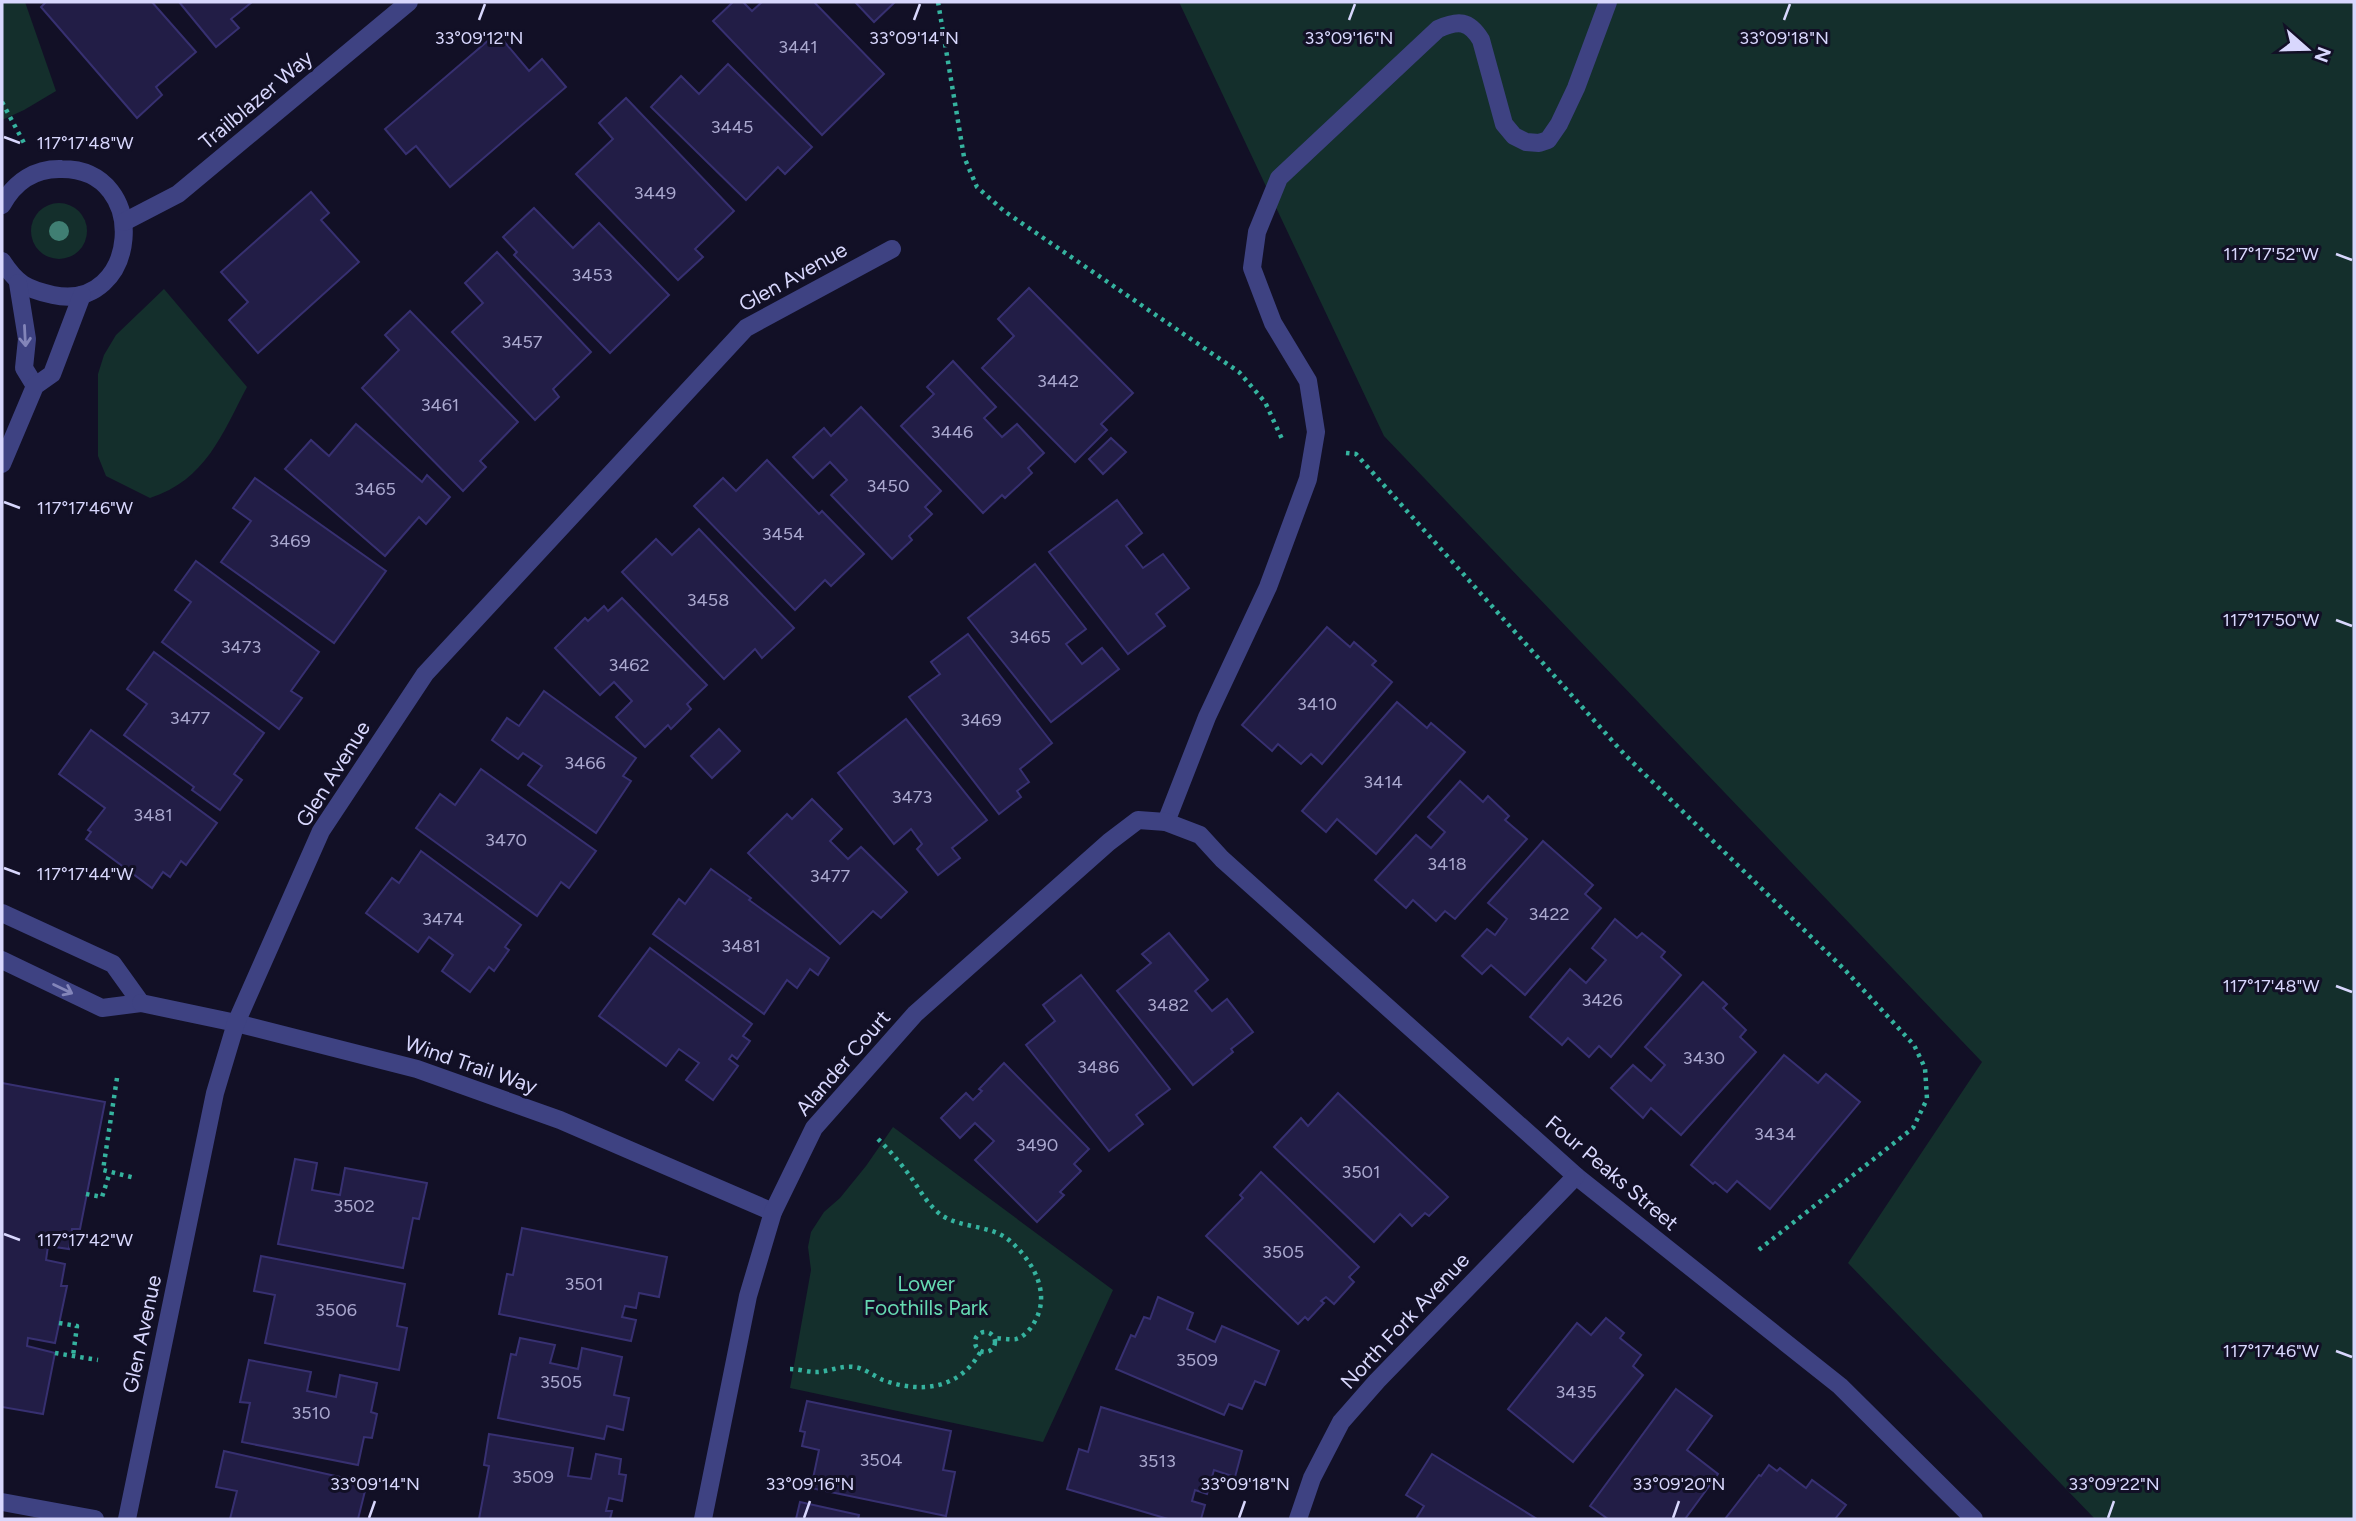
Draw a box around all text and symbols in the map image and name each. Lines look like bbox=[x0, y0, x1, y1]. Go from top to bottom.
north arrow bbox=[2272, 14, 2342, 84]
text: 33°09'12"N bbox=[435, 27, 523, 49]
text: 33°09'14"N bbox=[869, 27, 959, 49]
text: 33°09'16"N bbox=[1305, 27, 1393, 49]
text: 33°09'18"N bbox=[1739, 27, 1829, 49]
house number: 3441 bbox=[778, 36, 818, 58]
text: N bbox=[2309, 44, 2336, 65]
street label: Trailblazer Way bbox=[194, 45, 318, 154]
house number: 3445 bbox=[711, 116, 753, 138]
text: 117°17'48"W bbox=[36, 132, 134, 154]
house number: 3449 bbox=[634, 182, 676, 204]
street label: Glen Avenue bbox=[734, 237, 851, 317]
text: 117°17'52"W bbox=[2223, 243, 2319, 265]
house number: 3453 bbox=[571, 264, 613, 286]
one-way arrow bbox=[19, 324, 32, 347]
house number: 3457 bbox=[502, 331, 543, 353]
house number: 3442 bbox=[1037, 370, 1079, 392]
house number: 3461 bbox=[421, 394, 459, 416]
house number: 3446 bbox=[931, 421, 973, 443]
house number: 3450 bbox=[867, 475, 909, 497]
house number: 3465 bbox=[354, 478, 396, 500]
text: 117°17'46"W bbox=[37, 497, 134, 519]
house number: 3454 bbox=[762, 523, 804, 545]
house number: 3469 bbox=[269, 530, 311, 552]
house number: 3458 bbox=[687, 589, 729, 611]
text: 117°17'50"W bbox=[2223, 609, 2320, 631]
house number: 3465 bbox=[1009, 626, 1051, 648]
house number: 3473 bbox=[221, 636, 261, 658]
house number: 3462 bbox=[608, 654, 650, 676]
house number: 3410 bbox=[1297, 693, 1337, 715]
house number: 3477 bbox=[170, 707, 210, 729]
house number: 3469 bbox=[960, 709, 1002, 731]
street label: Glen Avenue bbox=[290, 716, 375, 831]
house number: 3466 bbox=[564, 752, 606, 774]
house number: 3414 bbox=[1363, 771, 1403, 793]
house number: 3473 bbox=[892, 786, 932, 808]
house number: 3481 bbox=[133, 804, 173, 826]
house number: 3470 bbox=[485, 829, 527, 851]
house number: 3418 bbox=[1427, 853, 1467, 875]
text: 117°17'44"W bbox=[36, 863, 134, 885]
house number: 3477 bbox=[810, 865, 850, 887]
house number: 3422 bbox=[1528, 903, 1570, 925]
house number: 3474 bbox=[422, 908, 464, 930]
house number: 3481 bbox=[721, 935, 761, 957]
text: 117°17'48"W bbox=[2222, 975, 2320, 997]
one-way arrow bbox=[52, 983, 73, 996]
house number: 3426 bbox=[1581, 989, 1623, 1011]
house number: 3482 bbox=[1147, 994, 1189, 1016]
street label: Alander Court bbox=[790, 1005, 895, 1120]
street label: Wind Trail Way bbox=[402, 1030, 541, 1099]
house number: 3430 bbox=[1683, 1047, 1725, 1069]
house number: 3486 bbox=[1077, 1056, 1119, 1078]
street label: Four Peaks Street bbox=[1541, 1110, 1684, 1235]
house number: 3434 bbox=[1754, 1123, 1796, 1145]
house number: 3490 bbox=[1016, 1134, 1058, 1156]
house number: 3501 bbox=[1341, 1161, 1381, 1183]
house number: 3502 bbox=[333, 1195, 375, 1217]
text: 117°17'42"W bbox=[37, 1229, 134, 1251]
house number: 3505 bbox=[1262, 1241, 1304, 1263]
street label: North Fork Avenue bbox=[1335, 1247, 1474, 1394]
park label: Lower Foothills Park bbox=[864, 1271, 989, 1320]
street label: Glen Avenue bbox=[117, 1273, 166, 1395]
house number: 3501 bbox=[564, 1273, 604, 1295]
house number: 3506 bbox=[315, 1299, 357, 1321]
text: 117°17'46"W bbox=[2223, 1340, 2320, 1362]
house number: 3509 bbox=[1176, 1349, 1218, 1371]
house number: 3505 bbox=[540, 1371, 582, 1393]
house number: 3435 bbox=[1555, 1381, 1597, 1403]
house number: 3510 bbox=[291, 1402, 331, 1424]
house number: 3504 bbox=[860, 1449, 902, 1471]
house number: 3513 bbox=[1138, 1450, 1176, 1472]
house number: 3509 bbox=[512, 1466, 554, 1488]
text: 33°09'14"N bbox=[330, 1473, 420, 1495]
text: 33°09'16"N bbox=[766, 1473, 854, 1495]
text: 33°09'18"N bbox=[1200, 1473, 1290, 1495]
text: 33°09'20"N bbox=[1633, 1473, 1725, 1495]
text: 33°09'22"N bbox=[2068, 1473, 2160, 1495]

